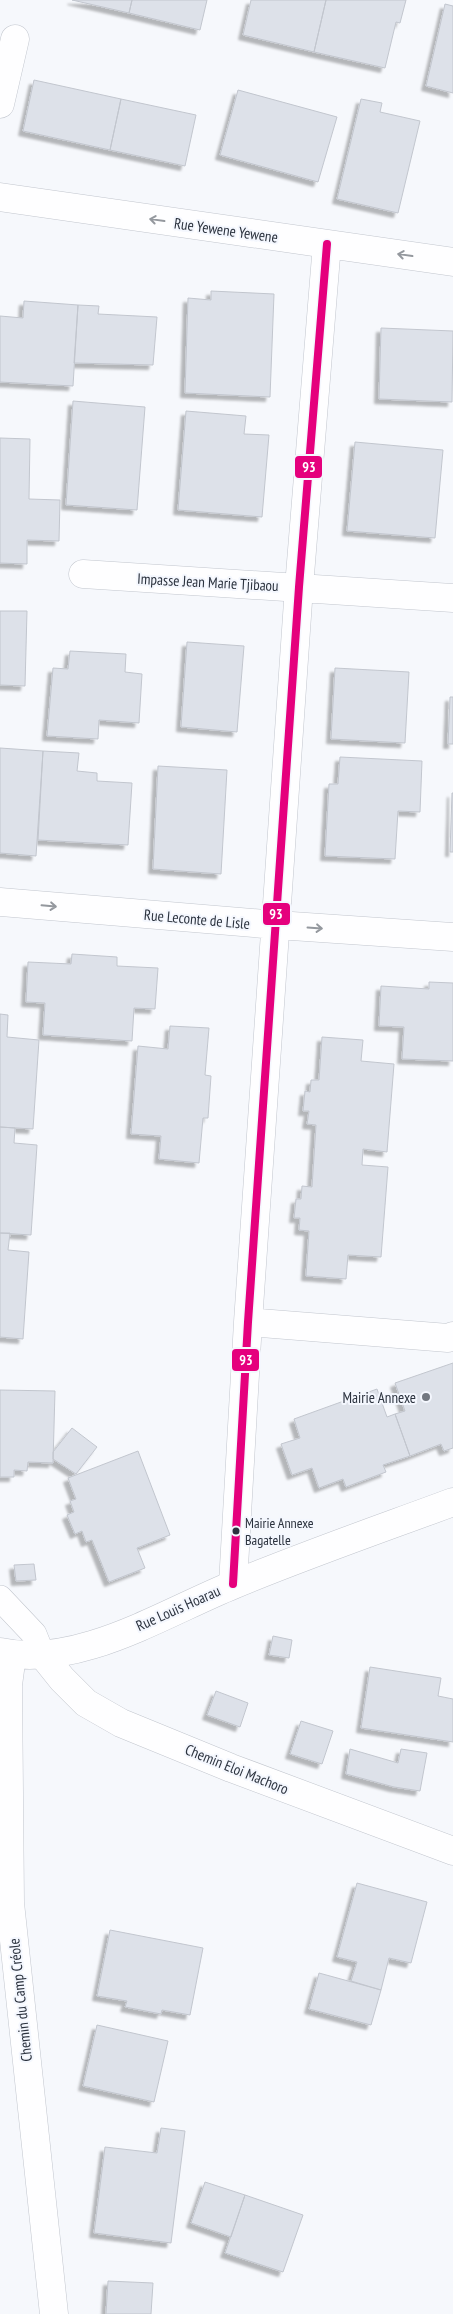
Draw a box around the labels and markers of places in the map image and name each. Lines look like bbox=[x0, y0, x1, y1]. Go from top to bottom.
place label: Mairie Annexe bbox=[343, 1388, 416, 1407]
marker: Mairie Annexe bbox=[420, 1391, 432, 1403]
place label: Mairie Annexe Bagatelle bbox=[245, 1514, 314, 1549]
marker: Mairie Annexe Bagatelle bbox=[231, 1526, 241, 1536]

